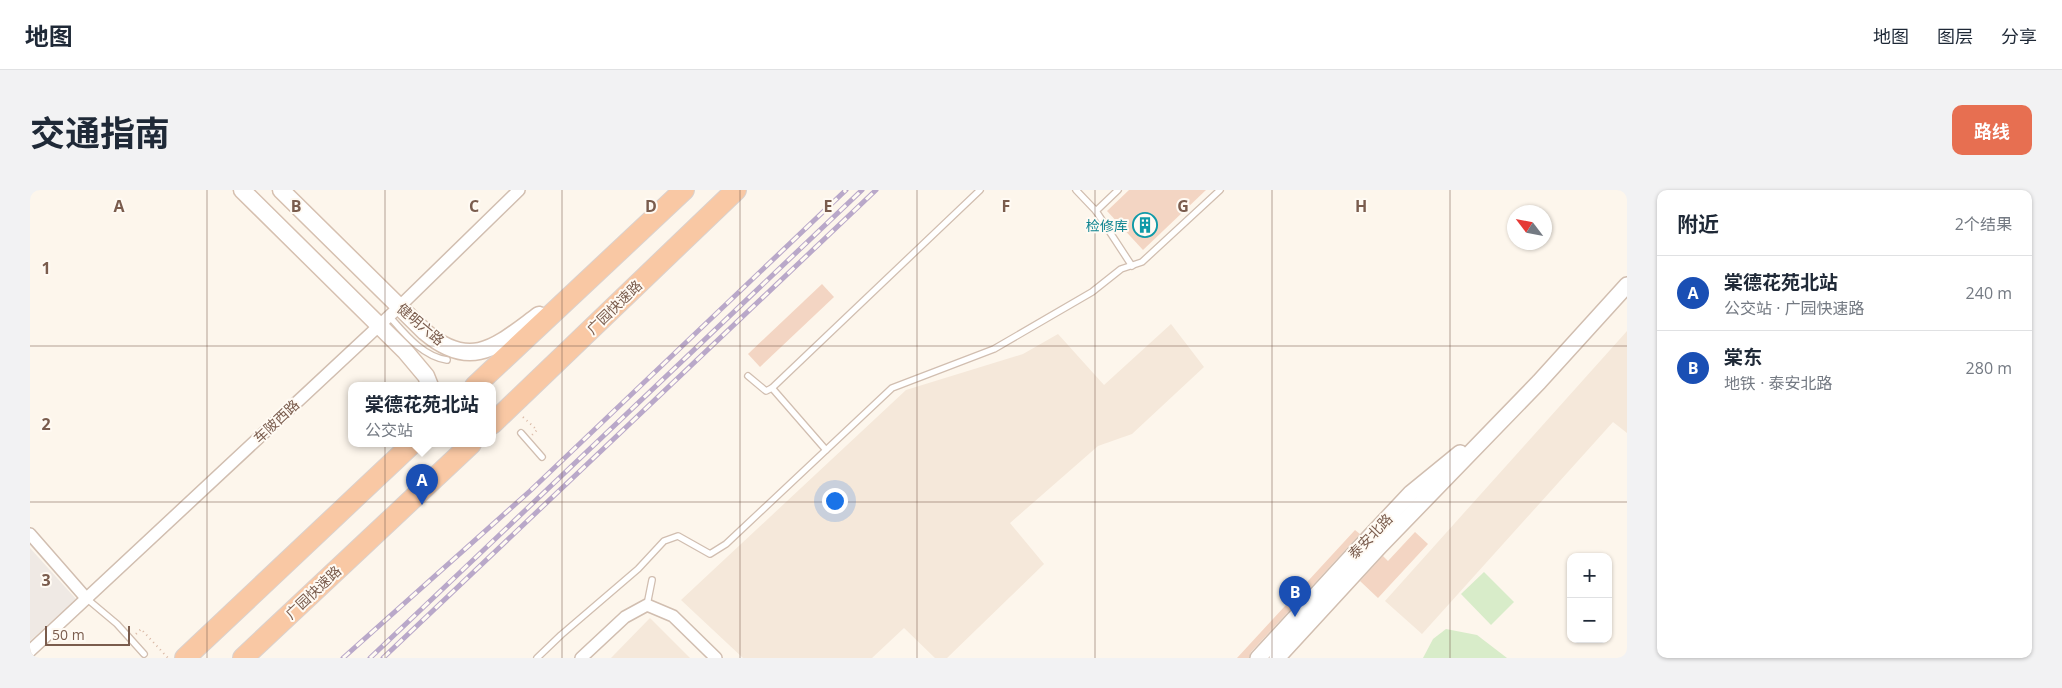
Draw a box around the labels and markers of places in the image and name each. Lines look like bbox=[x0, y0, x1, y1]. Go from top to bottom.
building icon: 检修库 bbox=[1132, 212, 1158, 238]
place label: 检修库 bbox=[1086, 216, 1128, 235]
pin: A bbox=[406, 464, 438, 505]
pin: B bbox=[1279, 576, 1311, 617]

